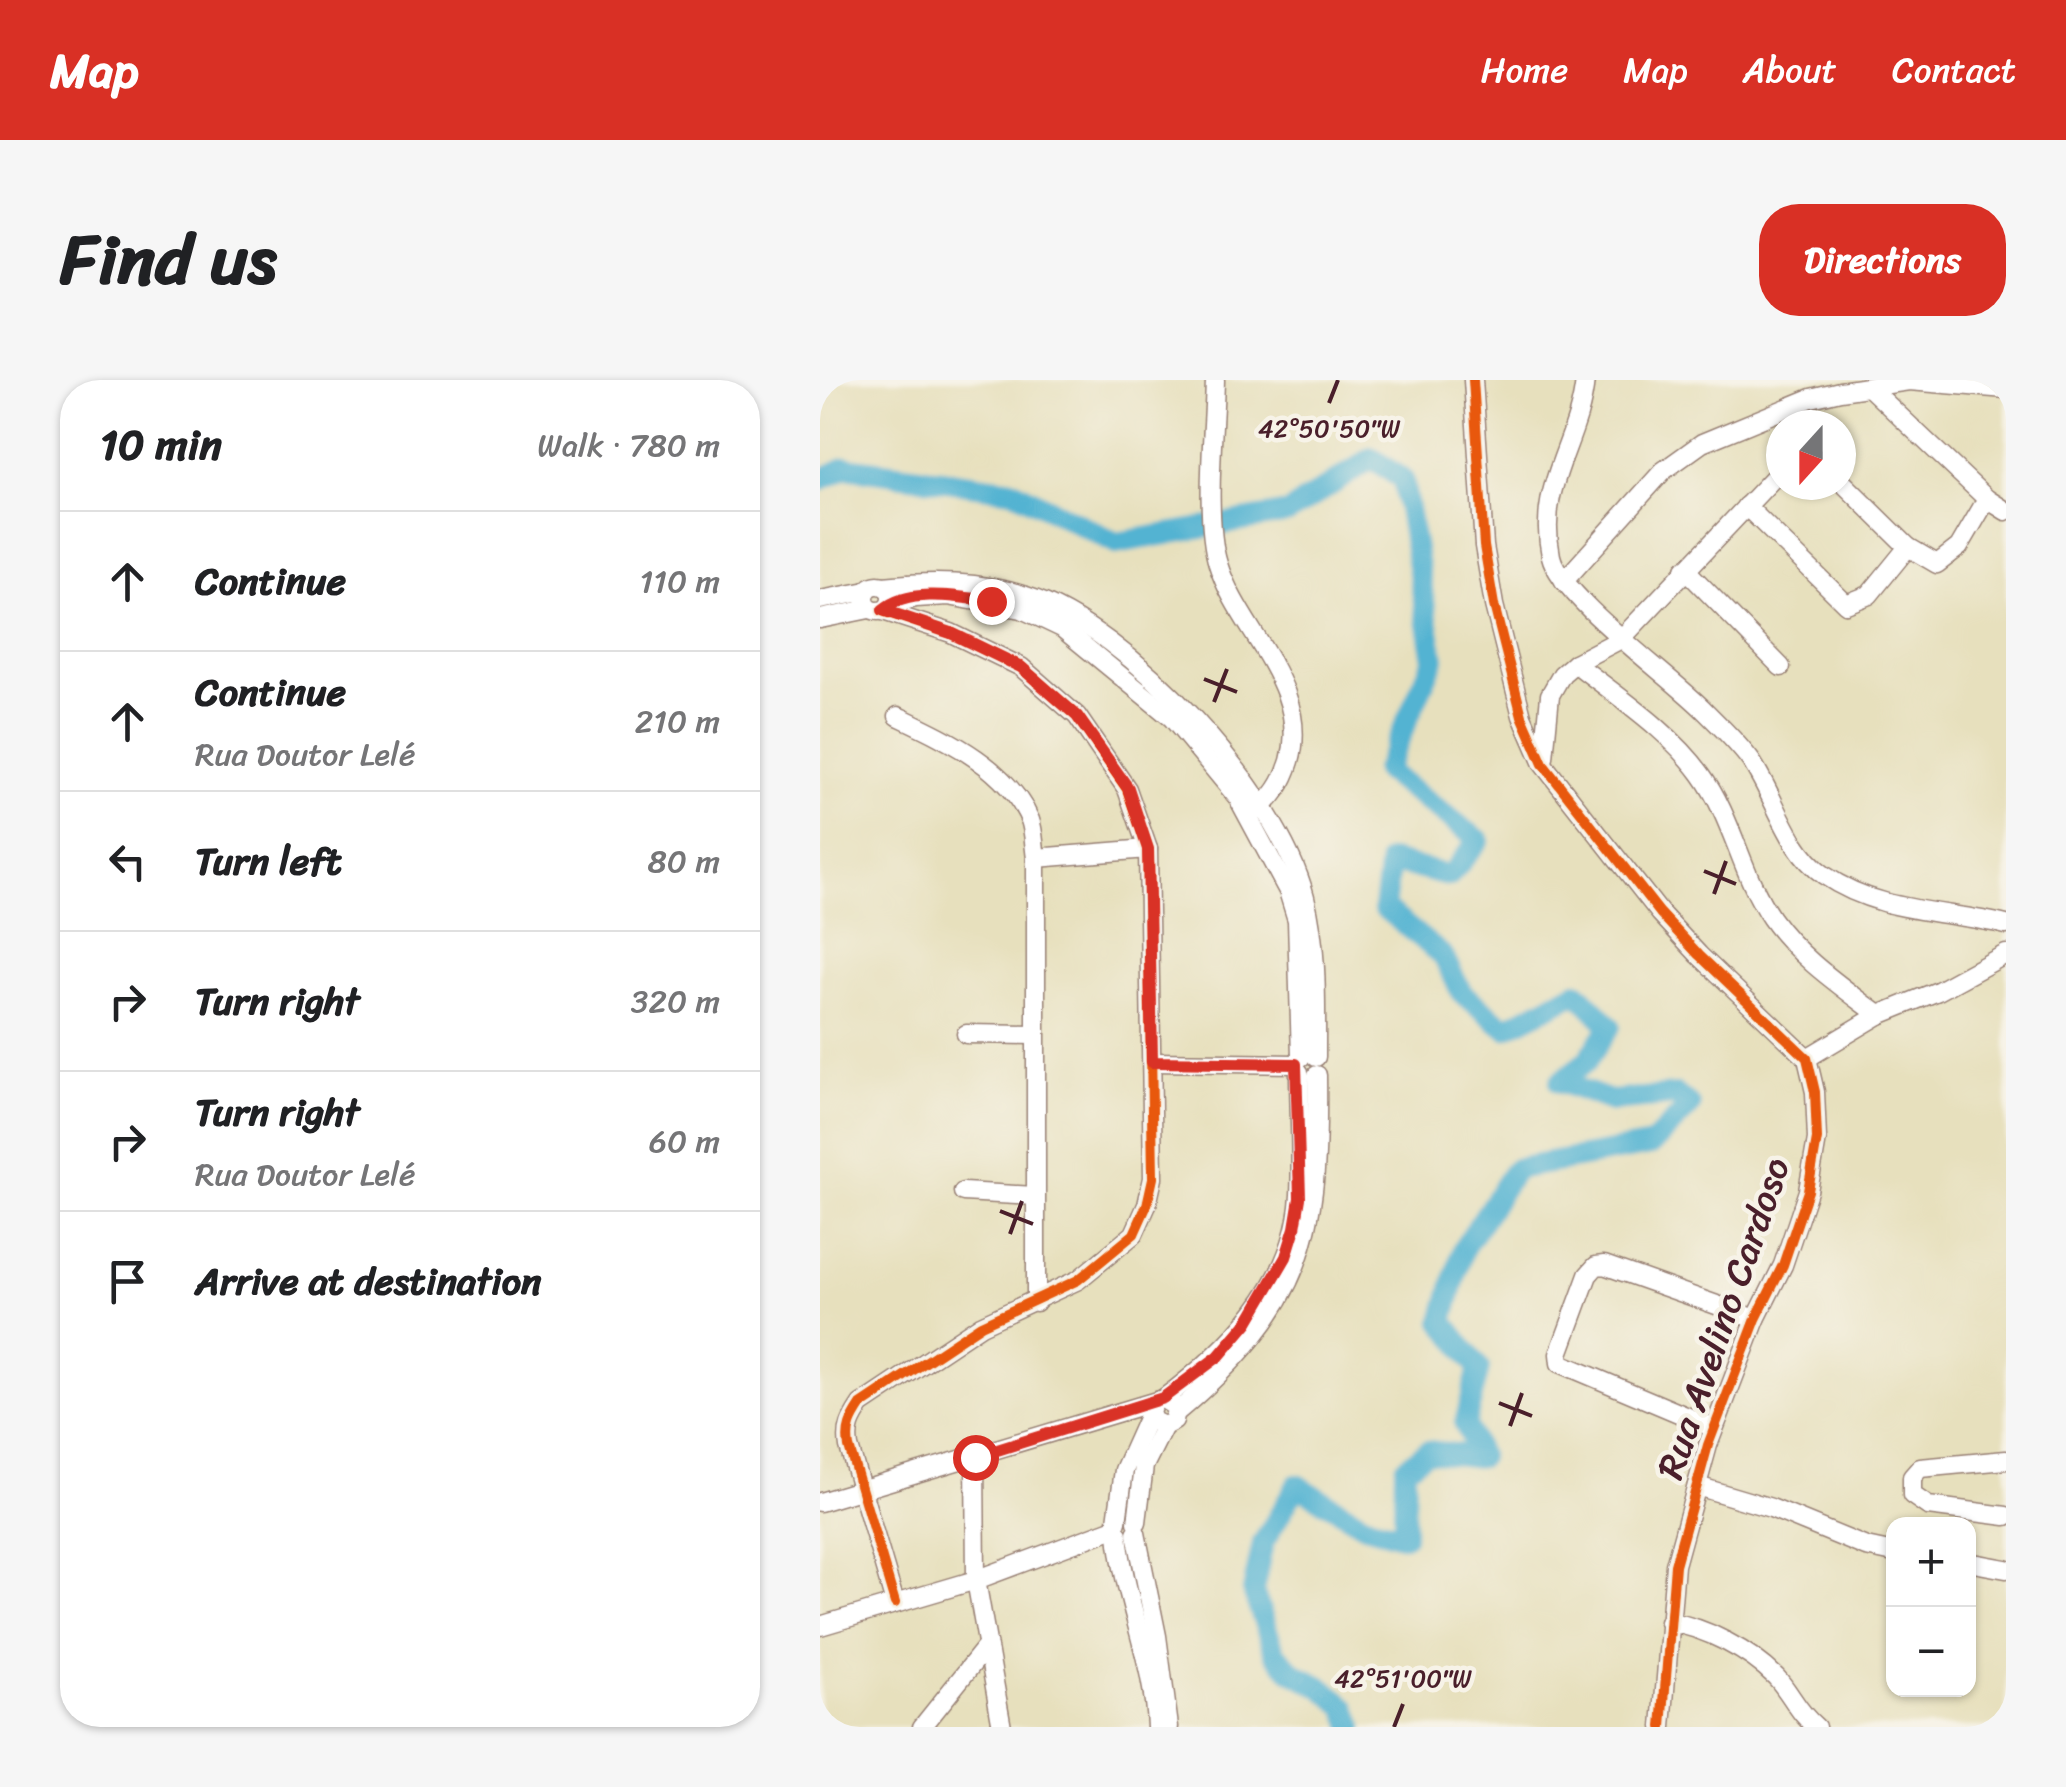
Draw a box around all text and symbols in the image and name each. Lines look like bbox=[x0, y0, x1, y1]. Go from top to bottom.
text: Map bbox=[50, 28, 139, 113]
text: Home bbox=[1481, 39, 1568, 101]
text: Map bbox=[1623, 39, 1688, 101]
text: About bbox=[1743, 39, 1837, 101]
text: Contact bbox=[1892, 39, 2016, 101]
text: Find us bbox=[60, 198, 277, 322]
button: Directions bbox=[1759, 204, 2006, 316]
text: 42°50'50"W bbox=[1258, 406, 1401, 451]
text: 10 min bbox=[100, 408, 222, 482]
north arrow bbox=[1766, 410, 1856, 500]
text: Walk · 780 m bbox=[537, 417, 720, 474]
text: Continue bbox=[195, 548, 346, 615]
text: 110 m bbox=[639, 553, 720, 610]
icon: ahead bbox=[100, 554, 155, 609]
route end bbox=[969, 579, 1015, 625]
text: Continue bbox=[195, 659, 346, 726]
text: 210 m bbox=[635, 693, 720, 750]
icon: ahead bbox=[100, 694, 155, 749]
text: Rua Doutor Lelé bbox=[195, 726, 416, 783]
text: Turn left bbox=[195, 828, 341, 895]
text: 80 m bbox=[648, 833, 720, 890]
icon: left bbox=[100, 834, 155, 889]
text: Turn right bbox=[195, 968, 360, 1035]
text: 320 m bbox=[631, 973, 720, 1030]
icon: right bbox=[100, 974, 155, 1029]
text: Turn right bbox=[195, 1079, 360, 1146]
text: 60 m bbox=[649, 1113, 720, 1170]
icon: right bbox=[100, 1114, 155, 1169]
text: Rua Doutor Lelé bbox=[195, 1146, 416, 1203]
street label: Rua Avelino Cardoso bbox=[1637, 1148, 1810, 1488]
text: Arrive at destination bbox=[195, 1248, 542, 1315]
icon: arrive bbox=[100, 1254, 155, 1309]
route start bbox=[953, 1435, 999, 1481]
map controls bbox=[1886, 1517, 1976, 1697]
button: + bbox=[1886, 1517, 1976, 1607]
button: − bbox=[1886, 1607, 1976, 1697]
text: 42°51'00"W bbox=[1334, 1656, 1472, 1701]

